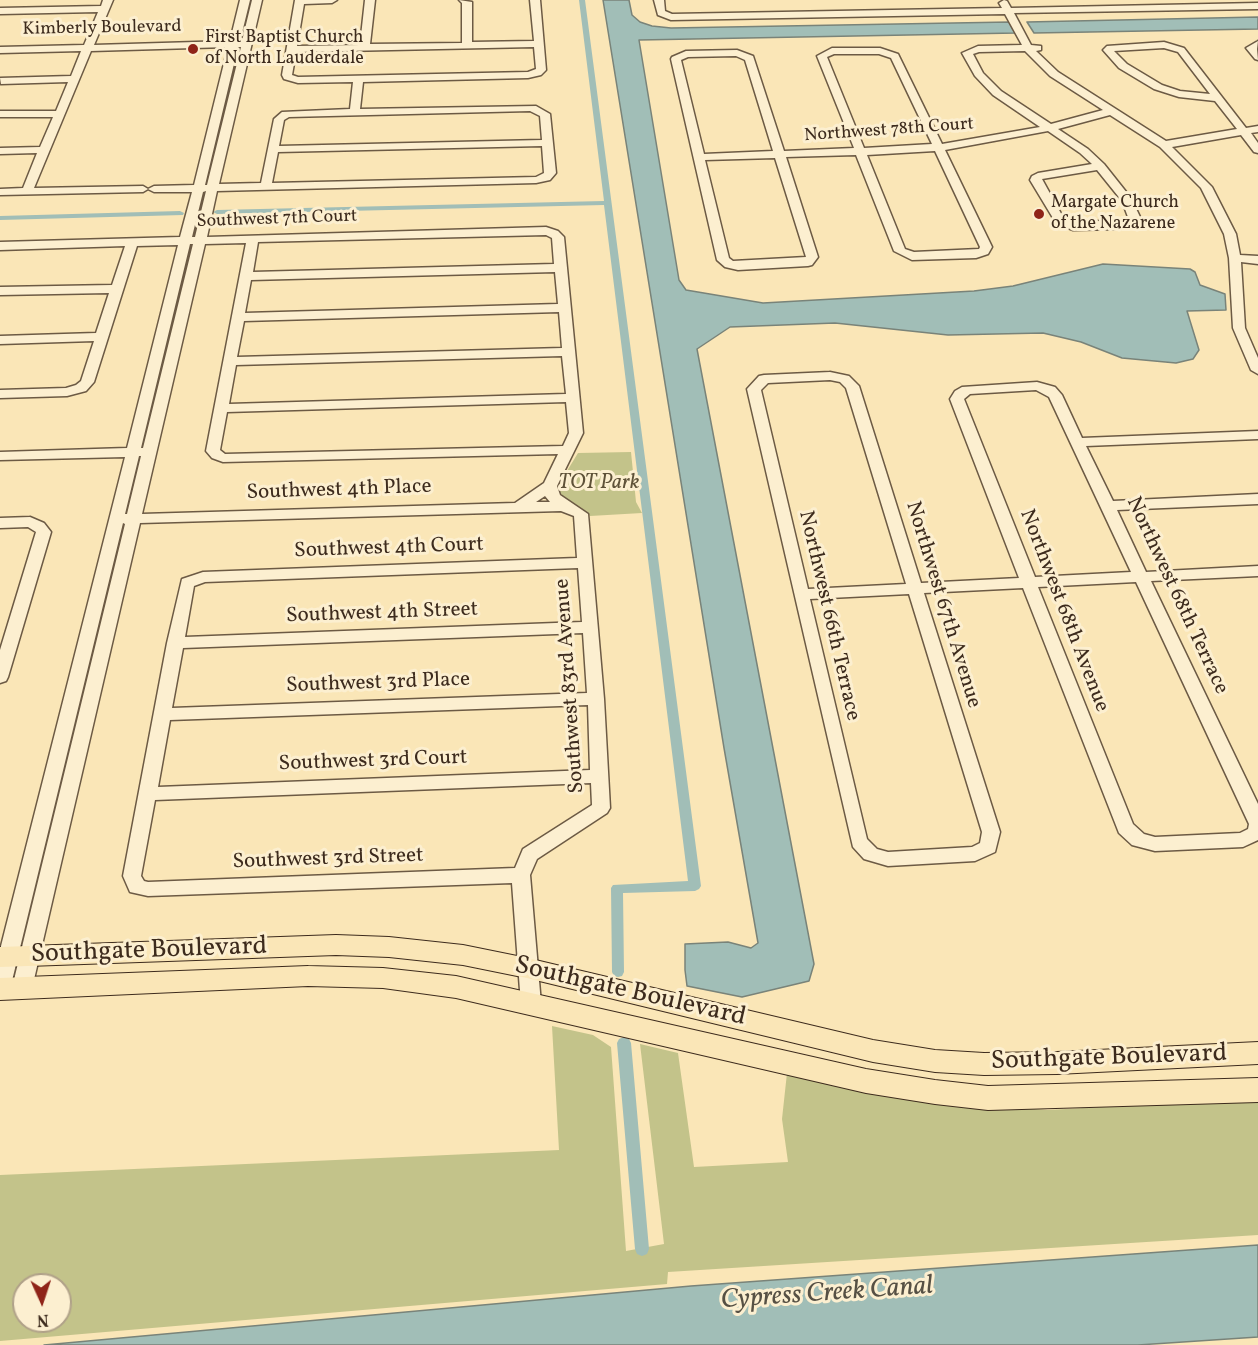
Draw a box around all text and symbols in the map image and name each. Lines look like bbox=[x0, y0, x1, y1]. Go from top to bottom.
street label: Kimberly Boulevard bbox=[22, 17, 182, 41]
place label: First Baptist Church of North Lauderdale bbox=[205, 28, 364, 70]
marker: First Baptist Church of North Lauderdale bbox=[186, 42, 200, 56]
street label: Northwest 78th Court bbox=[803, 114, 975, 148]
place label: Margate Church of the Nazarene bbox=[1051, 193, 1179, 236]
street label: Southwest 7th Court bbox=[196, 206, 358, 234]
marker: Margate Church of the Nazarene bbox=[1032, 207, 1046, 221]
park label: TOT Park bbox=[558, 471, 640, 497]
street label: Southwest 4th Place bbox=[246, 475, 432, 507]
street label: Northwest 68th Terrace bbox=[1119, 493, 1233, 699]
street label: Northwest 67th Avenue bbox=[899, 499, 985, 711]
street label: Northwest 68th Avenue bbox=[1013, 506, 1113, 716]
street label: Northwest 66th Terrace bbox=[792, 509, 864, 723]
street label: Southwest 4th Court bbox=[294, 533, 484, 565]
street label: Southwest 83rd Avenue bbox=[551, 578, 591, 794]
street label: Southwest 4th Street bbox=[286, 598, 478, 630]
street label: Southwest 3rd Place bbox=[286, 668, 470, 700]
street label: Southwest 3rd Court bbox=[278, 746, 468, 778]
street label: Southwest 3rd Street bbox=[232, 844, 424, 876]
street label: Southgate Boulevard bbox=[30, 932, 268, 972]
street label: Southgate Boulevard bbox=[511, 951, 749, 1035]
street label: Southgate Boulevard bbox=[990, 1039, 1228, 1079]
water label: Cypress Creek Canal bbox=[720, 1271, 934, 1319]
north arrow bbox=[12, 1273, 72, 1333]
text: N bbox=[36, 1308, 49, 1330]

